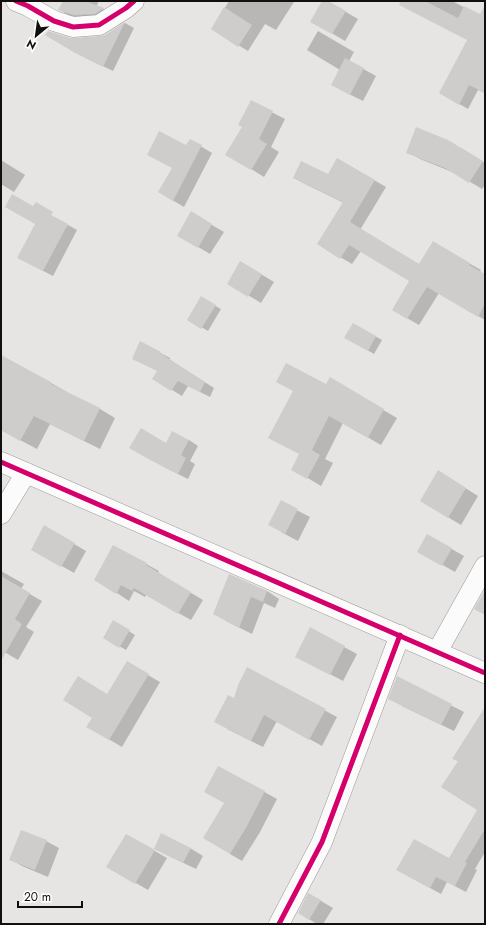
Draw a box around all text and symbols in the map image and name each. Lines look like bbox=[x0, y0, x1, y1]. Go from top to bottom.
north arrow bbox=[16, 16, 56, 56]
text: N bbox=[23, 36, 39, 54]
scale bar bbox=[18, 883, 82, 909]
text: 20 m bbox=[24, 888, 51, 906]

